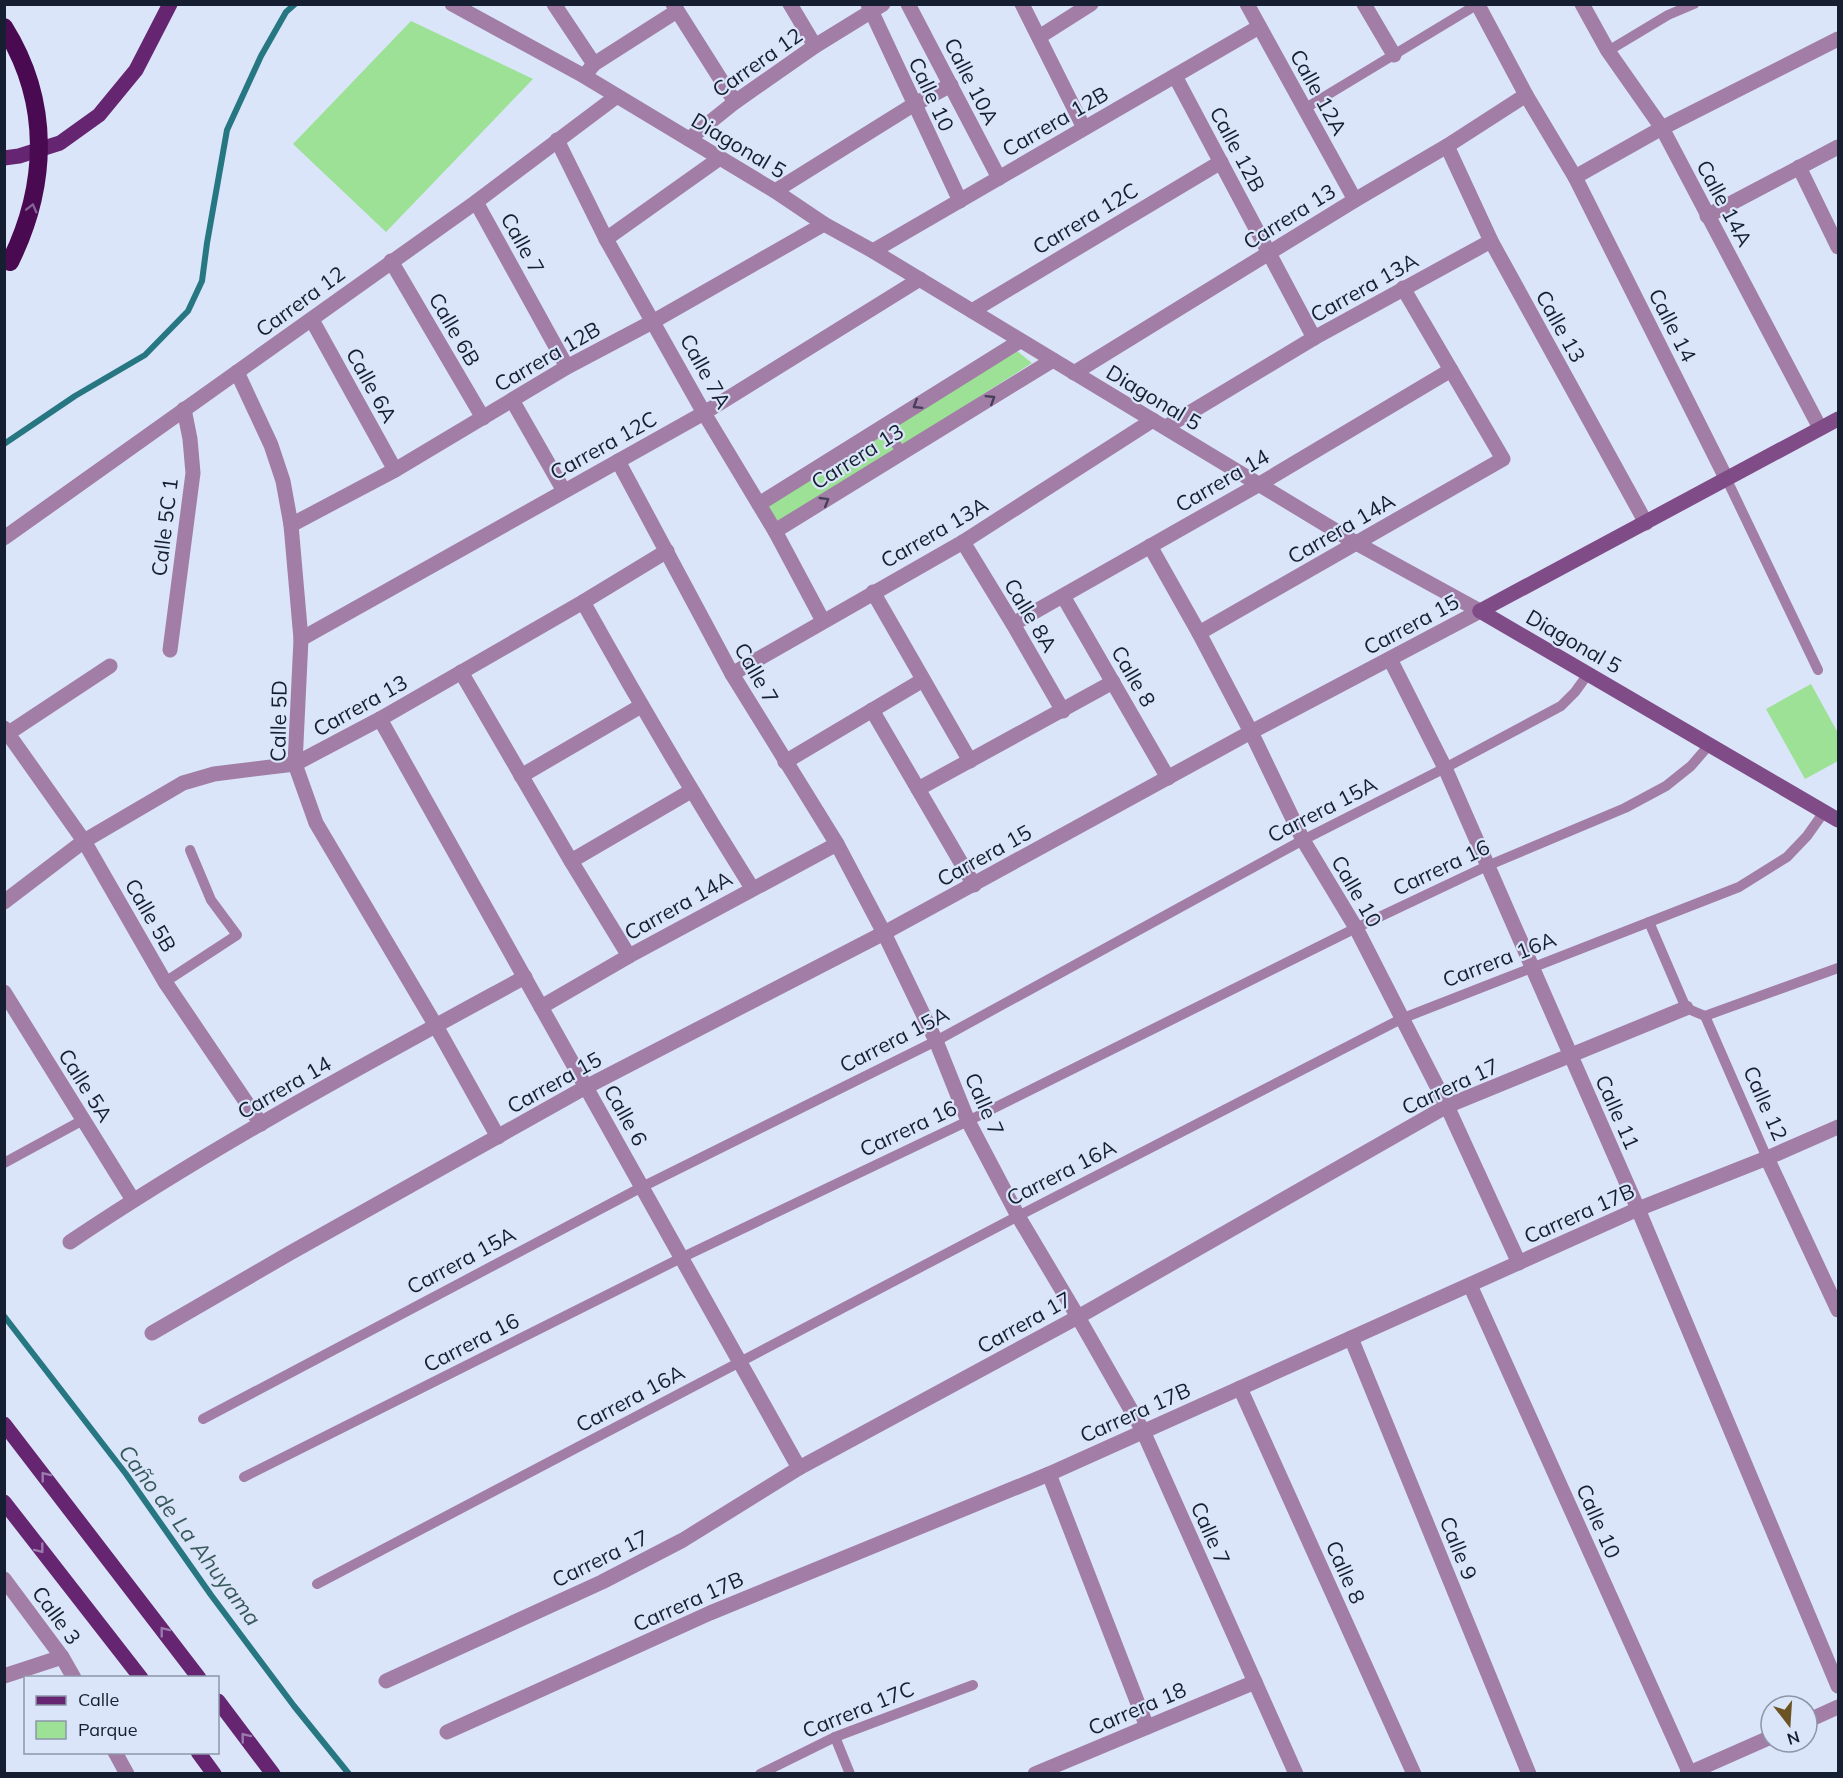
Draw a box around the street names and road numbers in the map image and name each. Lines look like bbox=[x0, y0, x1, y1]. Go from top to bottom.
street label: Carrera 12 bbox=[707, 22, 807, 102]
street label: Calle 10A bbox=[939, 33, 1005, 129]
street label: Calle 12A bbox=[1285, 45, 1353, 140]
street label: Calle 10 bbox=[904, 53, 960, 135]
street label: Carrera 12B bbox=[997, 80, 1113, 162]
street label: Calle 12B bbox=[1205, 102, 1271, 196]
street label: Diagonal 5 bbox=[687, 107, 791, 183]
street label: Calle 14A bbox=[1691, 155, 1759, 251]
street label: Carrera 12C bbox=[1028, 176, 1142, 260]
street label: Carrera 13 bbox=[1238, 177, 1340, 255]
street label: Calle 7 bbox=[496, 208, 550, 278]
street label: Carrera 13A bbox=[1305, 246, 1423, 327]
street label: Carrera 12 bbox=[250, 260, 350, 342]
street label: Calle 14 bbox=[1644, 284, 1703, 366]
street label: Calle 13 bbox=[1531, 285, 1591, 367]
street label: Calle 6B bbox=[424, 288, 486, 370]
street label: Carrera 12B bbox=[489, 315, 605, 397]
street label: Calle 7A bbox=[675, 329, 737, 413]
street label: Calle 6A bbox=[341, 343, 403, 427]
street label: Diagonal 5 bbox=[1102, 359, 1206, 435]
street label: Carrera 12C bbox=[545, 405, 661, 485]
street label: Carrera 13 bbox=[806, 417, 908, 495]
street label: Carrera 14 bbox=[1170, 443, 1274, 517]
street label: Calle 5C 1 bbox=[145, 476, 183, 578]
street label: Carrera 14A bbox=[1283, 487, 1400, 569]
street label: Carrera 13A bbox=[876, 491, 993, 573]
street label: Calle 8A bbox=[999, 573, 1063, 657]
street label: Carrera 15 bbox=[1359, 588, 1463, 660]
street label: Diagonal 5 bbox=[1522, 603, 1626, 679]
street label: Calle 7 bbox=[729, 638, 785, 708]
street label: Calle 8 bbox=[1106, 641, 1162, 711]
street label: Carrera 13 bbox=[308, 668, 412, 742]
street label: Calle 5D bbox=[264, 680, 292, 762]
street label: Carrera 15A bbox=[1263, 770, 1382, 848]
street label: Carrera 15 bbox=[932, 818, 1036, 892]
street label: Carrera 16 bbox=[1388, 833, 1494, 901]
street label: Calle 10 bbox=[1326, 850, 1388, 932]
street label: Carrera 14A bbox=[619, 864, 737, 945]
street label: Calle 5B bbox=[120, 874, 182, 956]
street label: Carrera 16A bbox=[1439, 925, 1560, 993]
street label: Carrera 15A bbox=[835, 1000, 954, 1078]
street label: Calle 5A bbox=[53, 1044, 119, 1127]
street label: Carrera 15 bbox=[502, 1045, 606, 1119]
street label: Carrera 14 bbox=[232, 1050, 336, 1124]
street label: Carrera 17 bbox=[1397, 1052, 1503, 1120]
street label: Calle 12 bbox=[1738, 1062, 1794, 1144]
street label: Calle 7 bbox=[960, 1069, 1010, 1139]
street label: Calle 11 bbox=[1590, 1071, 1646, 1153]
street label: Calle 6 bbox=[599, 1080, 653, 1150]
street label: Carrera 16 bbox=[855, 1094, 961, 1162]
street label: Carrera 16A bbox=[1002, 1133, 1121, 1211]
street label: Carrera 17B bbox=[1520, 1177, 1638, 1249]
street label: Carrera 15A bbox=[402, 1220, 520, 1300]
street label: Carrera 17 bbox=[972, 1285, 1076, 1359]
street label: Carrera 16 bbox=[419, 1307, 523, 1377]
street label: Carrera 16A bbox=[571, 1358, 689, 1438]
street label: Carrera 17B bbox=[1076, 1376, 1194, 1448]
street label: Calle 10 bbox=[1571, 1480, 1627, 1562]
street label: Calle 7 bbox=[1186, 1498, 1236, 1568]
street label: Calle 9 bbox=[1435, 1512, 1483, 1584]
street label: Carrera 17 bbox=[548, 1524, 652, 1592]
street label: Calle 8 bbox=[1321, 1537, 1371, 1607]
street label: Carrera 17B bbox=[629, 1565, 747, 1637]
street label: Calle 3 bbox=[27, 1581, 87, 1649]
street label: Carrera 17C bbox=[798, 1675, 918, 1743]
street label: Carrera 18 bbox=[1084, 1676, 1190, 1740]

